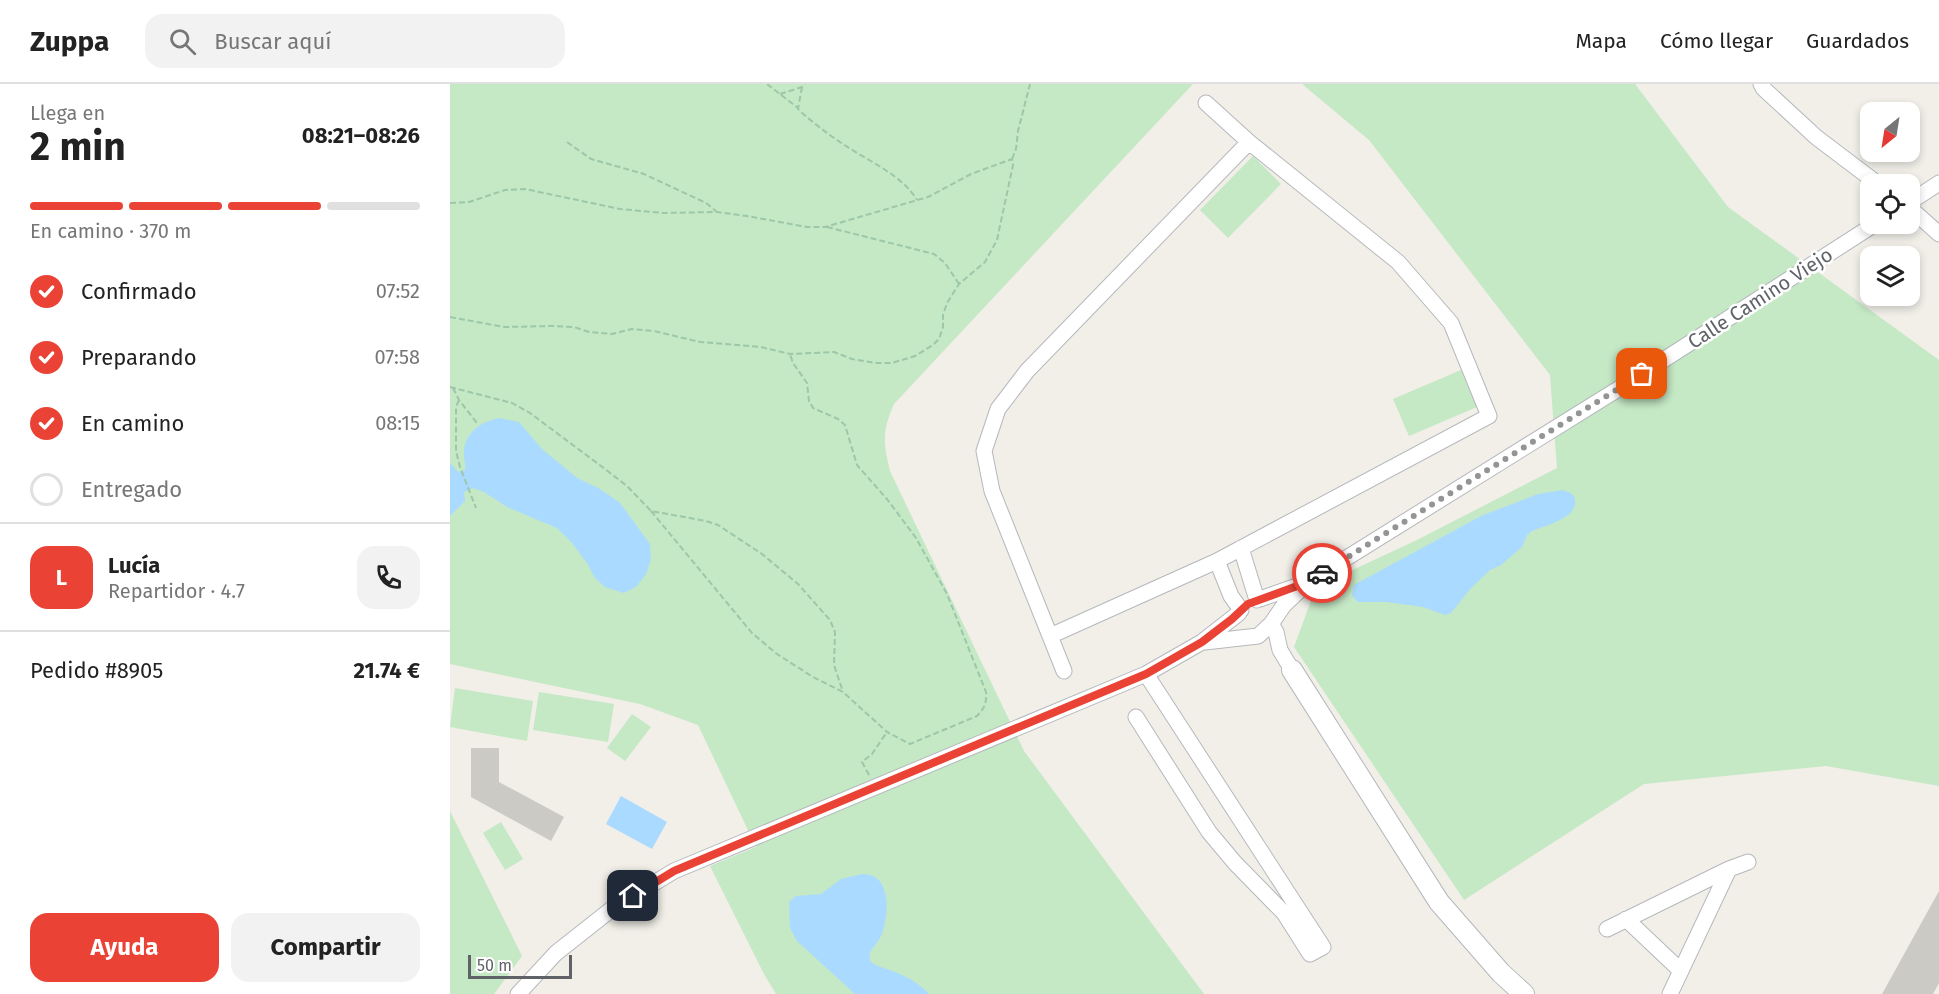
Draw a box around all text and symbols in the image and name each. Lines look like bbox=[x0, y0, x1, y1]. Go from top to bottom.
search box bbox=[145, 14, 565, 68]
text: Zuppa bbox=[30, 25, 109, 58]
icon: search bbox=[166, 25, 199, 58]
text: Buscar aquí bbox=[214, 28, 331, 55]
text: Mapa bbox=[1575, 28, 1627, 54]
text: Cómo llegar bbox=[1660, 28, 1773, 54]
text: Guardados bbox=[1806, 28, 1909, 54]
text: Llega en bbox=[30, 101, 105, 125]
north arrow bbox=[1860, 102, 1920, 162]
map controls bbox=[1860, 102, 1920, 306]
text: 08:21–08:26 bbox=[302, 122, 420, 149]
text: 2 min bbox=[30, 124, 126, 170]
button: locate bbox=[1860, 174, 1920, 234]
text: En camino · 370 m bbox=[30, 219, 191, 243]
street label: Calle Camino Viejo bbox=[1683, 242, 1837, 354]
button: layers bbox=[1860, 246, 1920, 306]
icon: check bbox=[30, 275, 63, 308]
text: Confirmado bbox=[81, 278, 197, 305]
text: 07:52 bbox=[376, 279, 420, 303]
icon: check bbox=[30, 341, 63, 374]
text: Preparando bbox=[81, 344, 197, 371]
text: 07:58 bbox=[374, 345, 420, 369]
pin bbox=[1616, 348, 1667, 399]
icon: bag bbox=[1625, 357, 1658, 390]
icon: check bbox=[30, 407, 63, 440]
text: En camino bbox=[81, 410, 184, 437]
text: 08:15 bbox=[375, 411, 420, 435]
text: Entregado bbox=[81, 476, 182, 503]
courier bbox=[1292, 543, 1352, 603]
button: phone bbox=[357, 546, 420, 609]
text: Lucía bbox=[108, 552, 160, 579]
icon: car bbox=[1306, 557, 1339, 590]
text: L bbox=[56, 564, 67, 591]
text: Repartidor · 4.7 bbox=[108, 579, 245, 603]
text: Pedido #8905 bbox=[30, 657, 163, 684]
text: 21.74 € bbox=[354, 657, 420, 684]
pin bbox=[607, 870, 658, 921]
icon: home bbox=[616, 879, 649, 912]
button: Ayuda bbox=[30, 913, 219, 982]
button: Compartir bbox=[231, 913, 420, 982]
scale bar bbox=[468, 952, 572, 980]
text: 50 m bbox=[477, 956, 512, 975]

